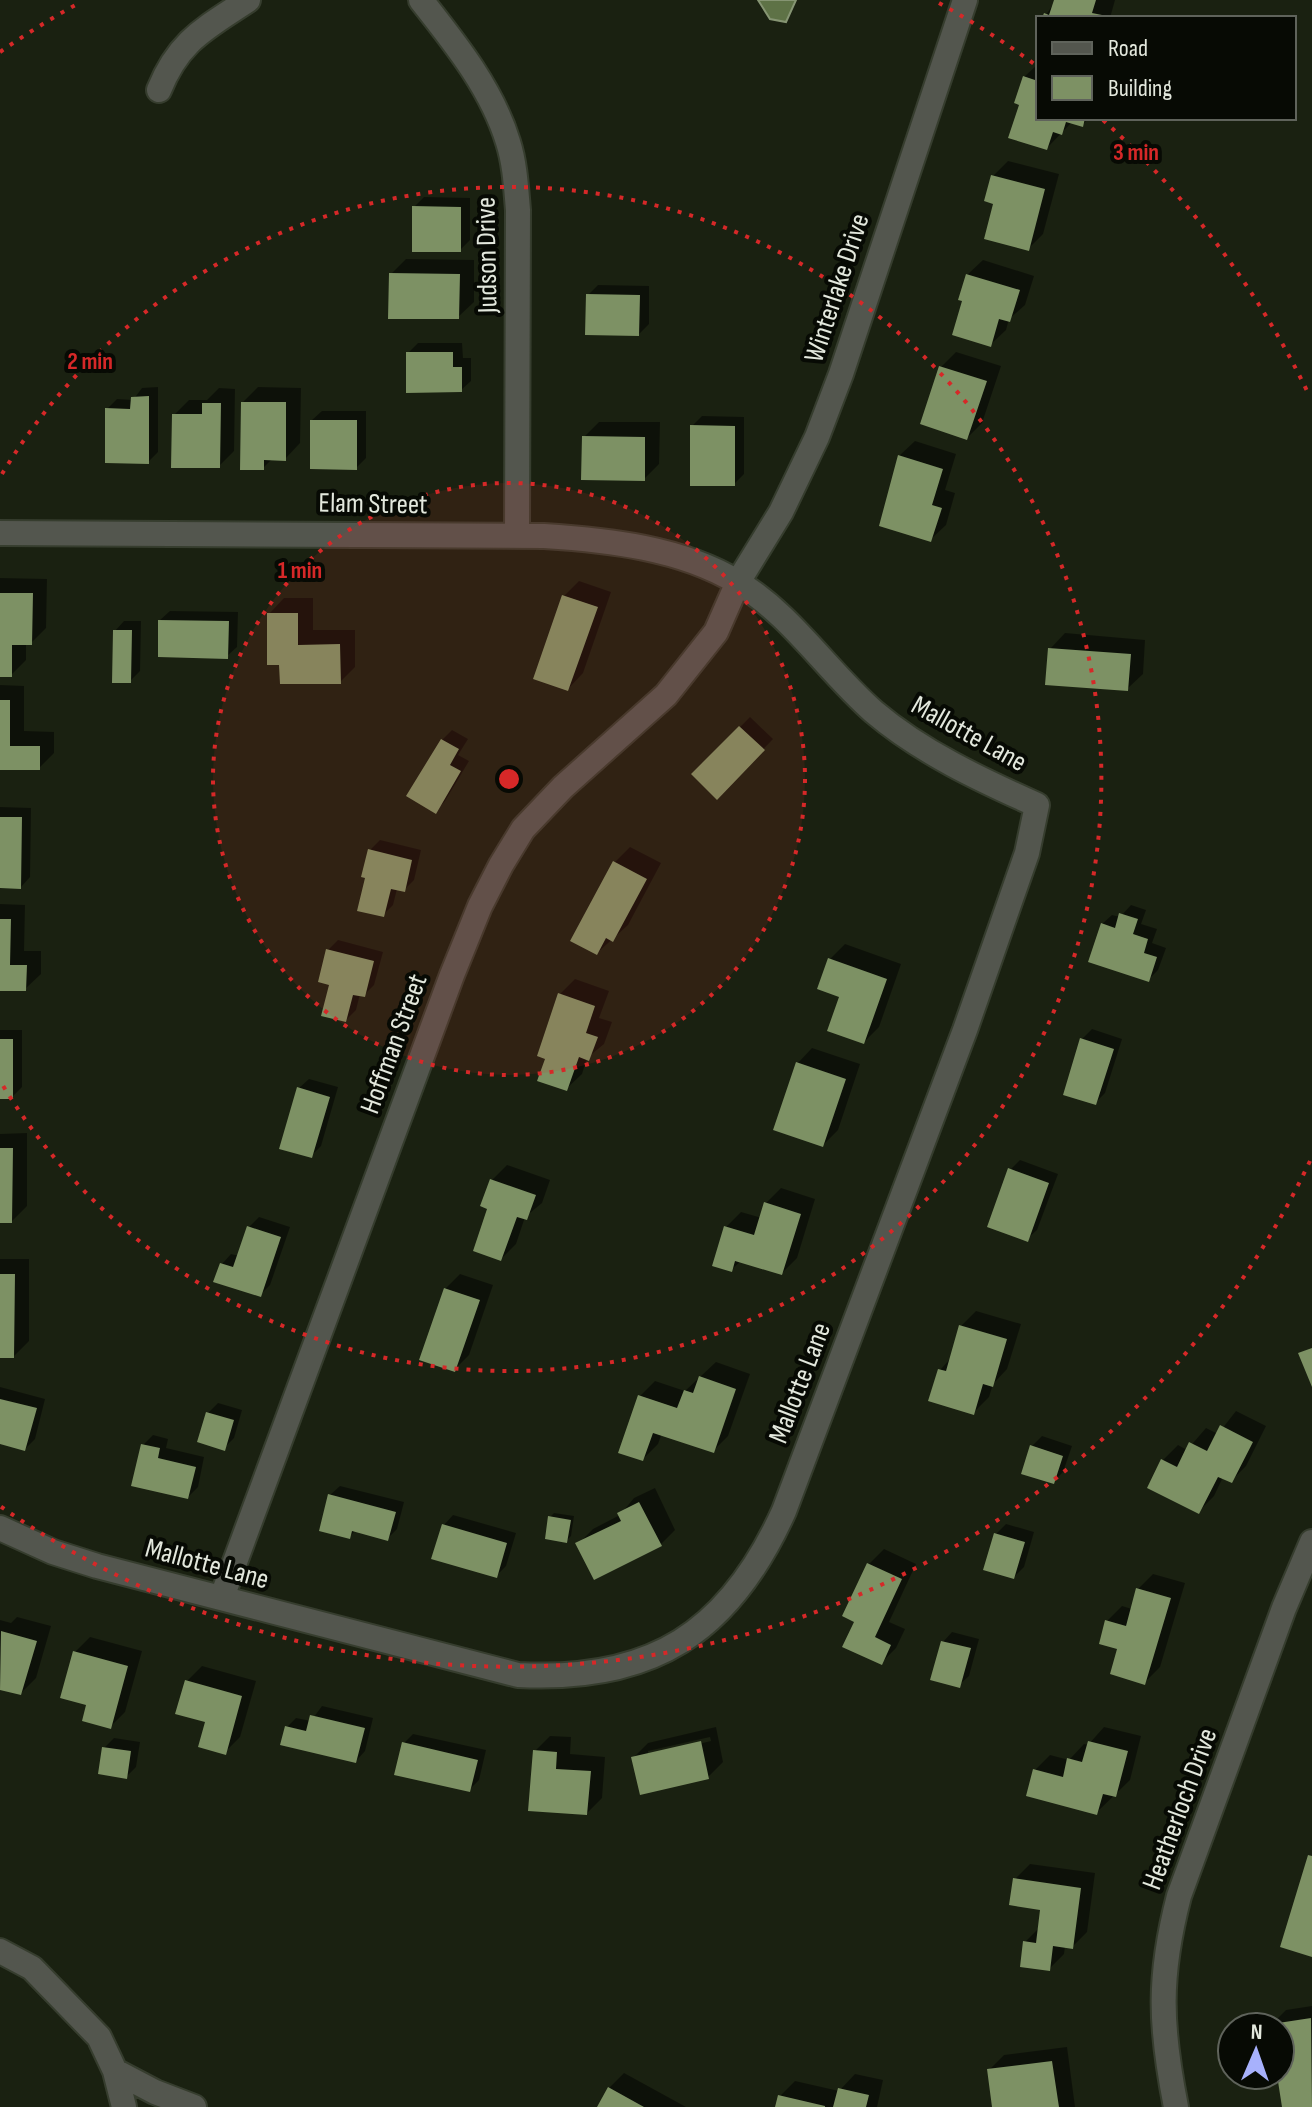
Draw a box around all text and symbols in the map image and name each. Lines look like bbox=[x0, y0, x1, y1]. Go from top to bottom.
legend bbox=[1036, 16, 1296, 120]
text: Road bbox=[1108, 34, 1148, 63]
text: Building bbox=[1108, 74, 1172, 103]
text: 3 min bbox=[1113, 138, 1159, 167]
street label: Judson Drive bbox=[469, 197, 505, 314]
street label: Winterlake Drive bbox=[798, 210, 876, 366]
text: 2 min bbox=[67, 347, 113, 376]
street label: Elam Street bbox=[318, 487, 428, 521]
text: 1 min bbox=[278, 556, 322, 585]
street label: Mallotte Lane bbox=[906, 689, 1032, 779]
centre of rings bbox=[495, 765, 523, 793]
street label: Hoffman Street bbox=[354, 970, 434, 1118]
street label: Mallotte Lane bbox=[762, 1318, 838, 1448]
street label: Mallotte Lane bbox=[142, 1532, 272, 1596]
street label: Heatherloch Drive bbox=[1136, 1724, 1224, 1894]
north arrow bbox=[1216, 2011, 1296, 2091]
text: N bbox=[1250, 2019, 1263, 2046]

